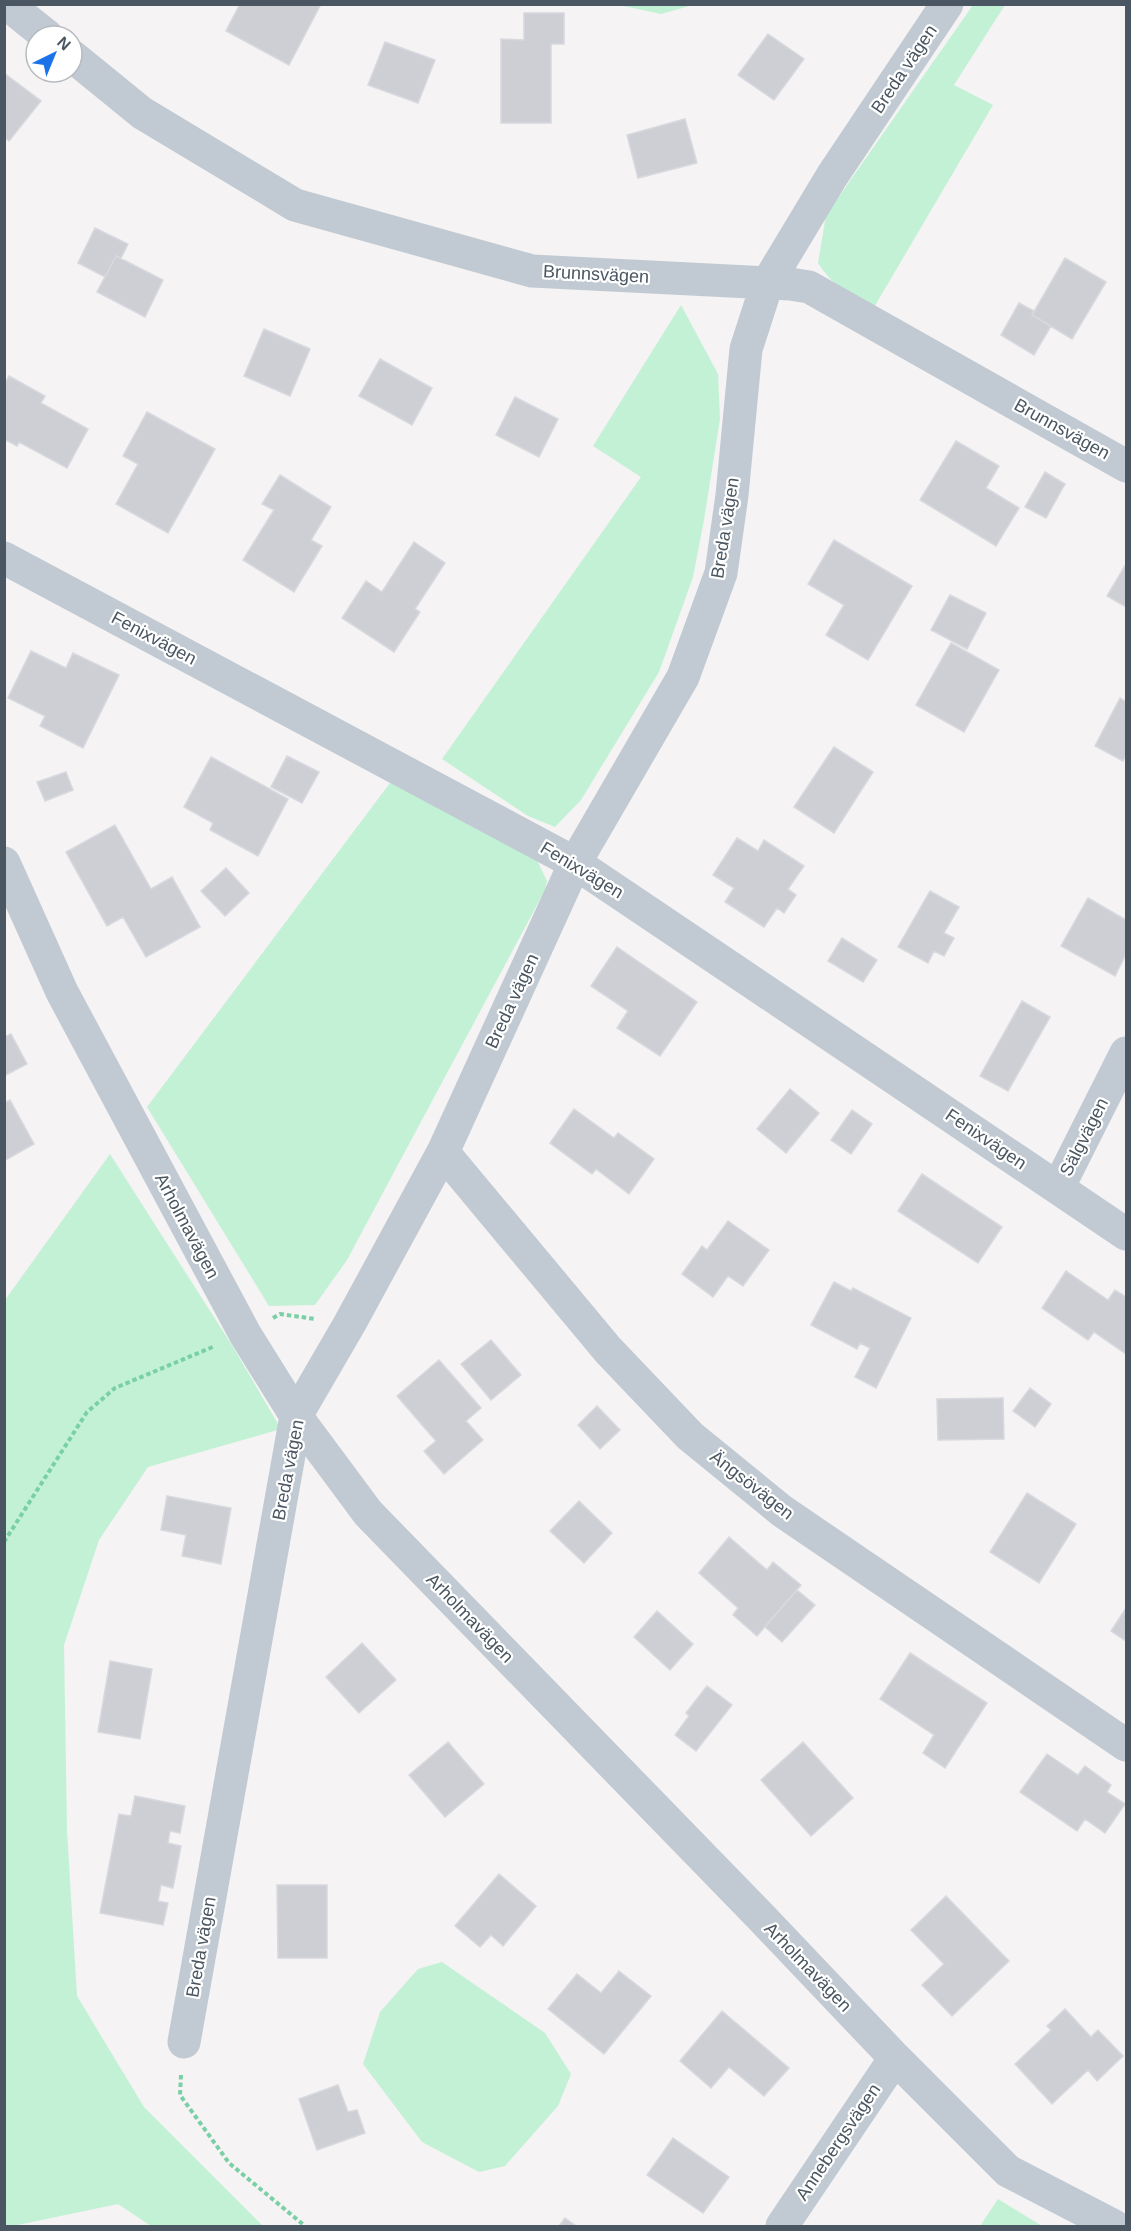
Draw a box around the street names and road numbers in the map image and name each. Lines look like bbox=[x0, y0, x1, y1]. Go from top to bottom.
street label: Breda vägen bbox=[867, 21, 941, 117]
street label: Brunnsvägen bbox=[543, 261, 649, 287]
street label: Brunnsvägen bbox=[1011, 395, 1113, 463]
street label: Breda vägen bbox=[707, 476, 743, 580]
street label: Fenixvägen bbox=[108, 607, 200, 669]
street label: Fenixvägen bbox=[537, 837, 627, 903]
street label: Breda vägen bbox=[481, 951, 543, 1051]
street label: Sälgvägen bbox=[1056, 1095, 1112, 1179]
street label: Fenixvägen bbox=[942, 1105, 1030, 1173]
street label: Arholmavägen bbox=[151, 1170, 223, 1282]
street label: Breda vägen bbox=[268, 1418, 308, 1522]
street label: Ängsövägen bbox=[706, 1446, 798, 1524]
street label: Arholmavägen bbox=[422, 1569, 518, 1667]
street label: Breda vägen bbox=[182, 1895, 220, 1999]
street label: Arholmavägen bbox=[760, 1918, 856, 2016]
street label: Annebergsvägen bbox=[792, 2080, 884, 2204]

